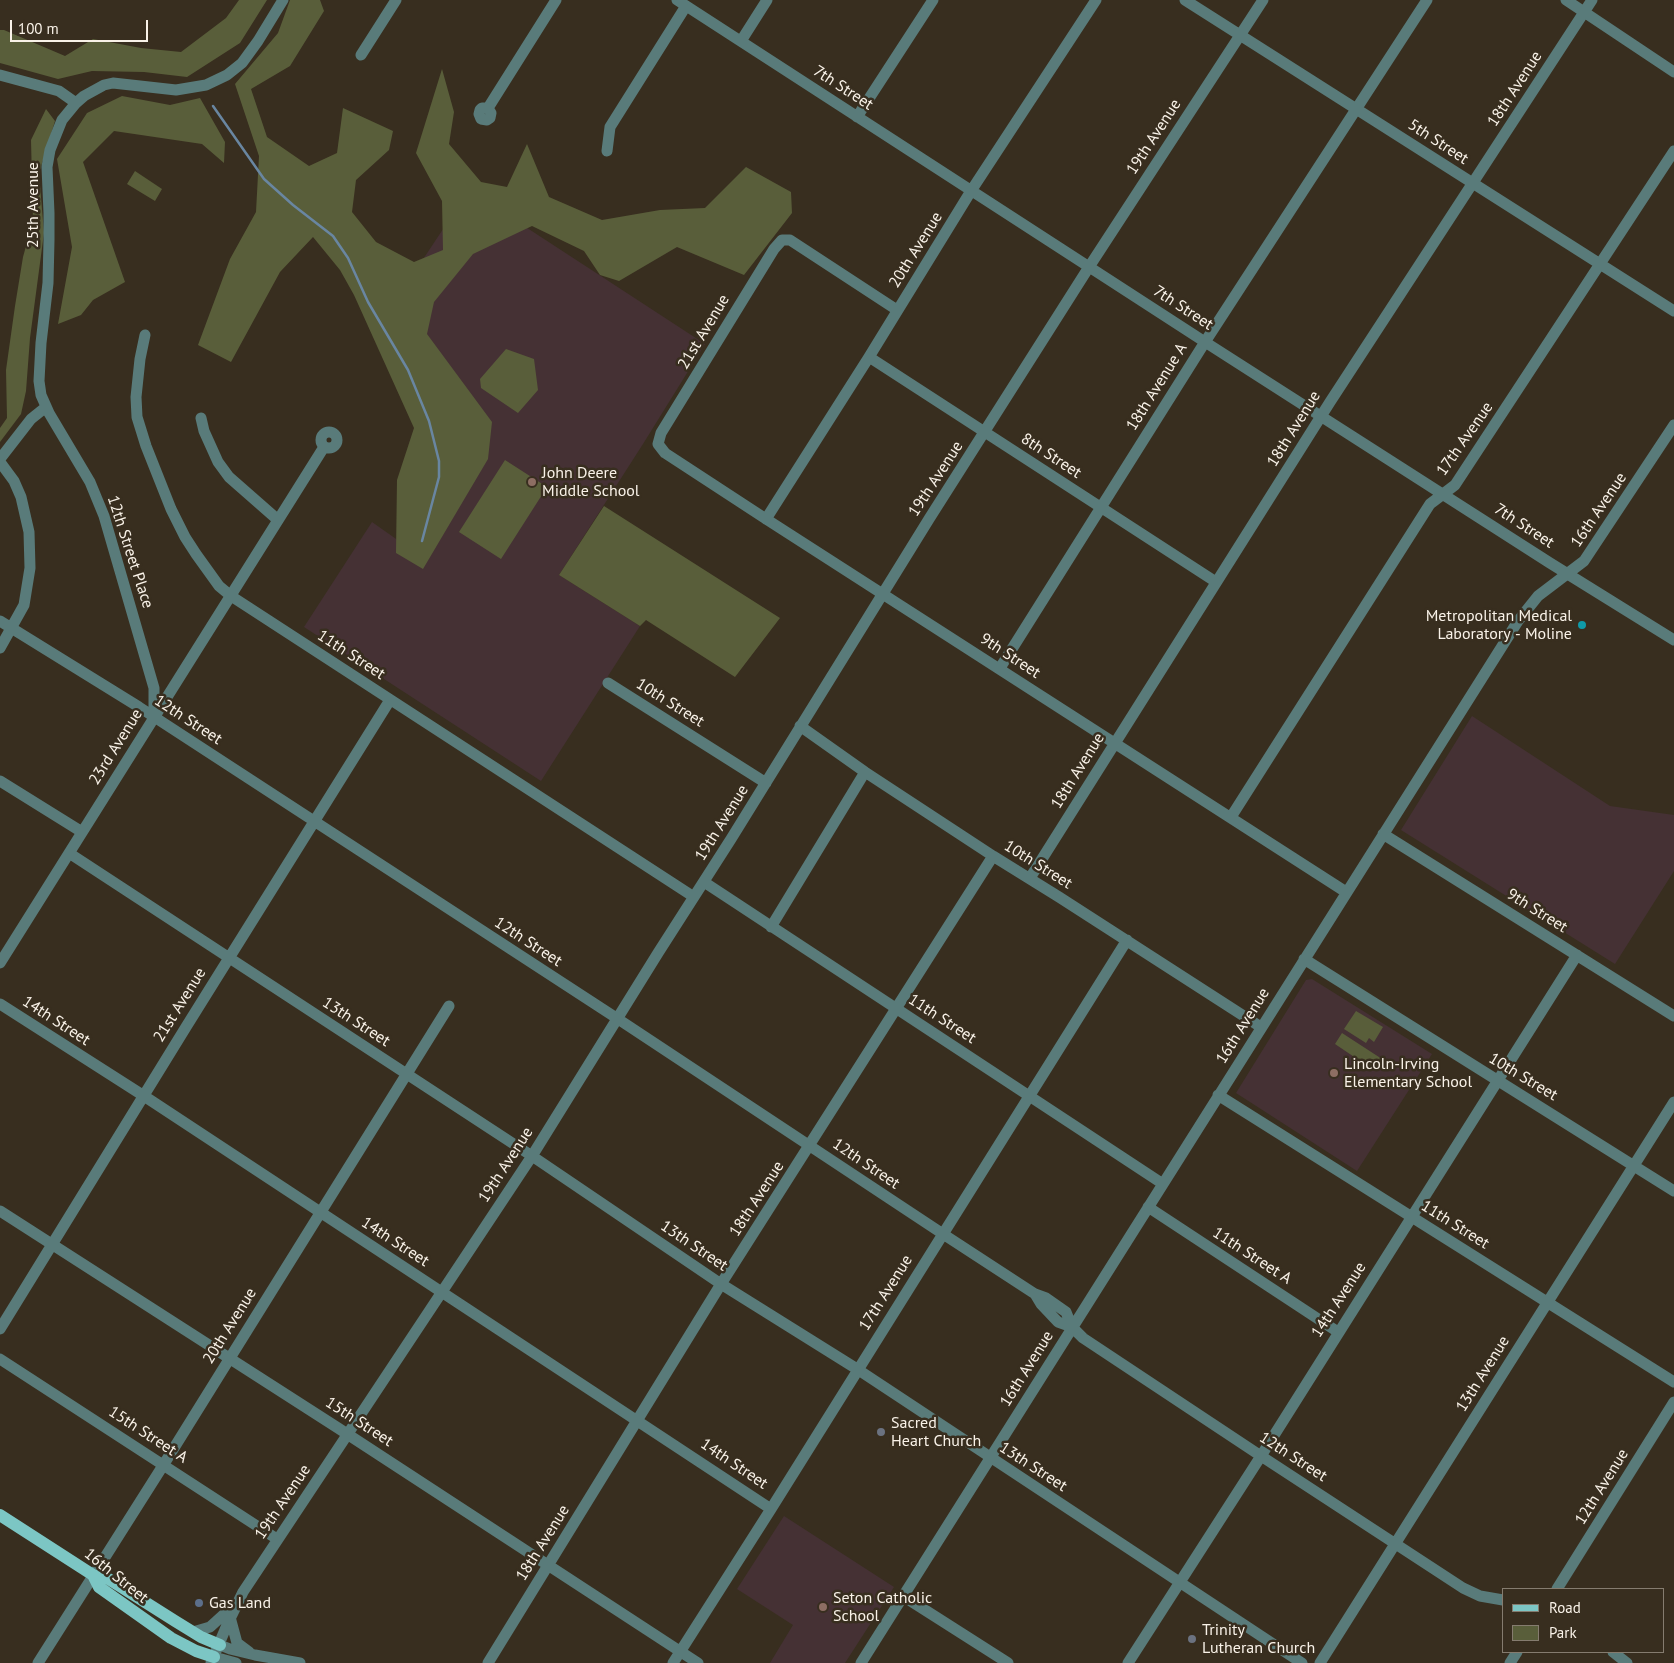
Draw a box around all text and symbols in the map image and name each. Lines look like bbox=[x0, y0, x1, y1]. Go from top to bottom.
scale bar bbox=[12, 10, 150, 42]
text: 100 m bbox=[18, 19, 59, 38]
street label: 18th Avenue bbox=[1484, 48, 1546, 130]
street label: 7th Street bbox=[809, 62, 877, 114]
street label: 19th Avenue bbox=[1123, 96, 1185, 178]
street label: 5th Street bbox=[1404, 115, 1472, 169]
street label: 25th Avenue bbox=[23, 162, 43, 248]
street label: 20th Avenue bbox=[885, 209, 947, 291]
street label: 7th Street bbox=[1149, 282, 1217, 334]
street label: 21st Avenue bbox=[674, 291, 734, 373]
street label: 18th Avenue A bbox=[1122, 340, 1192, 434]
street label: 18th Avenue bbox=[1263, 388, 1325, 470]
street label: 17th Avenue bbox=[1433, 398, 1497, 480]
street label: 8th Street bbox=[1017, 429, 1085, 483]
street label: 19th Avenue bbox=[905, 438, 967, 520]
place label: John Deere Middle School bbox=[542, 463, 640, 501]
street label: 16th Avenue bbox=[1567, 469, 1631, 551]
marker: John Deere Middle School bbox=[526, 476, 538, 488]
street label: 12th Street Place bbox=[103, 493, 157, 611]
street label: 7th Street bbox=[1490, 500, 1558, 552]
place label: Metropolitan Medical Laboratory - Moline bbox=[1426, 606, 1572, 644]
marker: Metropolitan Medical Laboratory - Moline bbox=[1576, 619, 1588, 631]
street label: 11th Street bbox=[314, 626, 388, 684]
street label: 9th Street bbox=[976, 629, 1044, 683]
street label: 10th Street bbox=[632, 675, 708, 731]
street label: 12th Street bbox=[151, 691, 225, 749]
street label: 23rd Avenue bbox=[85, 706, 147, 788]
street label: 18th Avenue bbox=[1047, 730, 1109, 812]
street label: 19th Avenue bbox=[691, 782, 753, 864]
street label: 10th Street bbox=[1000, 837, 1076, 893]
street label: 9th Street bbox=[1503, 885, 1571, 937]
street label: 12th Street bbox=[491, 913, 565, 971]
street label: 21st Avenue bbox=[150, 964, 210, 1046]
street label: 16th Avenue bbox=[1212, 985, 1274, 1067]
street label: 11th Street bbox=[905, 990, 979, 1048]
street label: 14th Street bbox=[19, 992, 93, 1050]
street label: 13th Street bbox=[319, 993, 393, 1051]
street label: 10th Street bbox=[1485, 1049, 1561, 1105]
place label: Lincoln-Irving Elementary School bbox=[1344, 1054, 1472, 1092]
marker: Lincoln-Irving Elementary School bbox=[1328, 1067, 1340, 1079]
street label: 19th Avenue bbox=[475, 1124, 537, 1206]
street label: 12th Street bbox=[829, 1135, 903, 1193]
street label: 18th Avenue bbox=[726, 1158, 788, 1240]
street label: 11th Street bbox=[1417, 1197, 1493, 1253]
street label: 14th Street bbox=[358, 1213, 432, 1271]
street label: 13th Street bbox=[657, 1217, 731, 1275]
street label: 11th Street A bbox=[1209, 1223, 1295, 1289]
street label: 17th Avenue bbox=[855, 1252, 917, 1334]
street label: 14th Avenue bbox=[1308, 1259, 1370, 1341]
street label: 20th Avenue bbox=[199, 1285, 261, 1367]
street label: 16th Avenue bbox=[996, 1328, 1058, 1410]
street label: 13th Avenue bbox=[1452, 1333, 1514, 1415]
street label: 15th Street bbox=[322, 1393, 396, 1451]
street label: 15th Street A bbox=[105, 1402, 191, 1468]
place label: Sacred Heart Church bbox=[891, 1413, 981, 1451]
marker: Sacred Heart Church bbox=[875, 1426, 887, 1438]
street label: 12th Street bbox=[1256, 1428, 1330, 1486]
street label: 14th Street bbox=[697, 1435, 771, 1493]
street label: 13th Street bbox=[996, 1438, 1070, 1496]
street label: 12th Avenue bbox=[1571, 1446, 1633, 1528]
street label: 19th Avenue bbox=[251, 1461, 315, 1543]
street label: 18th Avenue bbox=[512, 1502, 574, 1584]
street label: 16th Street bbox=[80, 1544, 152, 1608]
place label: Seton Catholic School bbox=[833, 1588, 932, 1626]
legend bbox=[1502, 1588, 1664, 1653]
place label: Gas Land bbox=[209, 1593, 271, 1613]
marker: Gas Land bbox=[193, 1597, 205, 1609]
text: Road bbox=[1549, 1598, 1581, 1617]
marker: Seton Catholic School bbox=[817, 1601, 829, 1613]
place label: Trinity Lutheran Church bbox=[1202, 1620, 1315, 1658]
text: Park bbox=[1549, 1623, 1577, 1642]
marker: Trinity Lutheran Church bbox=[1186, 1633, 1198, 1645]

